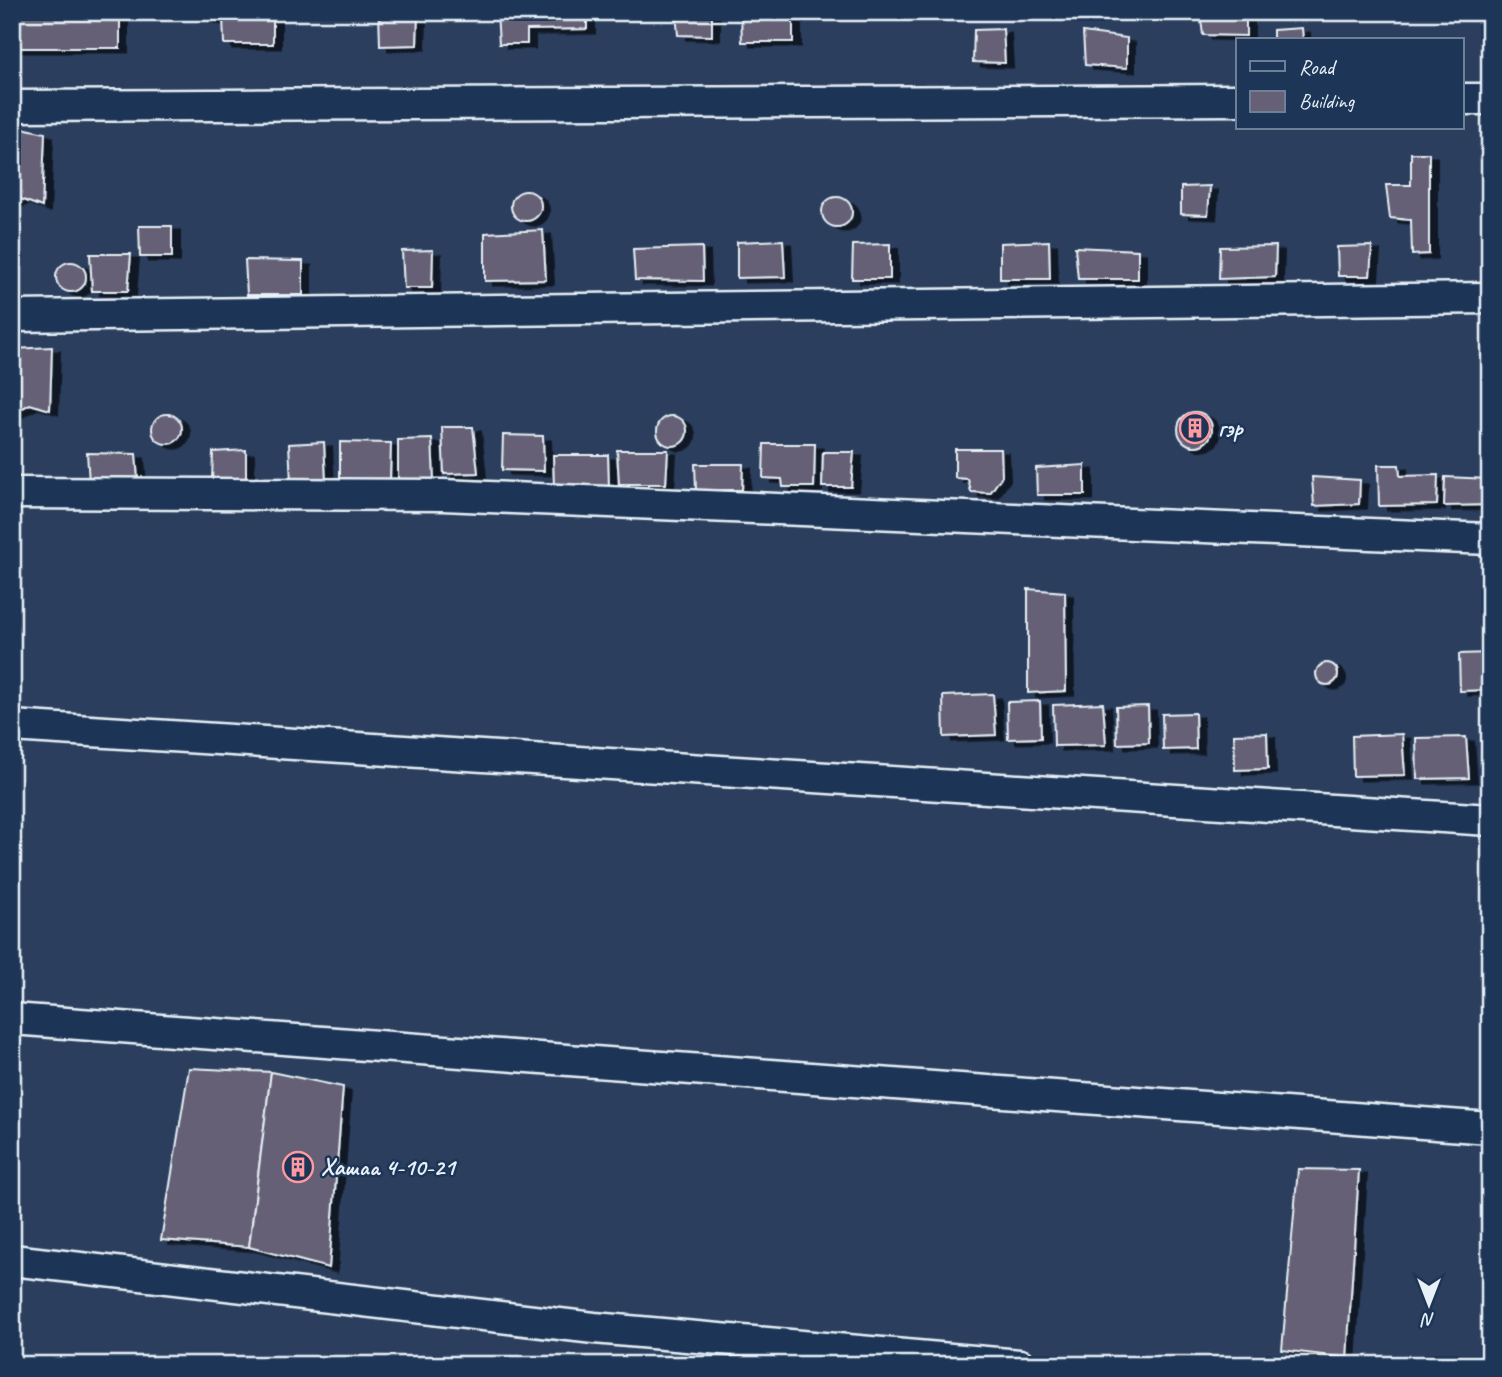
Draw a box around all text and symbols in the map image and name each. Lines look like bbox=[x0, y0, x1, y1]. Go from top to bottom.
legend bbox=[1236, 38, 1464, 130]
text: Road bbox=[1299, 54, 1338, 80]
text: Building bbox=[1299, 88, 1356, 114]
building icon: гэр bbox=[1178, 411, 1212, 445]
place label: гэр bbox=[1218, 413, 1244, 443]
building icon: Хашаа 4-10-21 bbox=[281, 1150, 315, 1184]
place label: Хашаа 4-10-21 bbox=[321, 1152, 458, 1182]
north arrow bbox=[1394, 1268, 1464, 1338]
text: N bbox=[1420, 1308, 1435, 1332]

